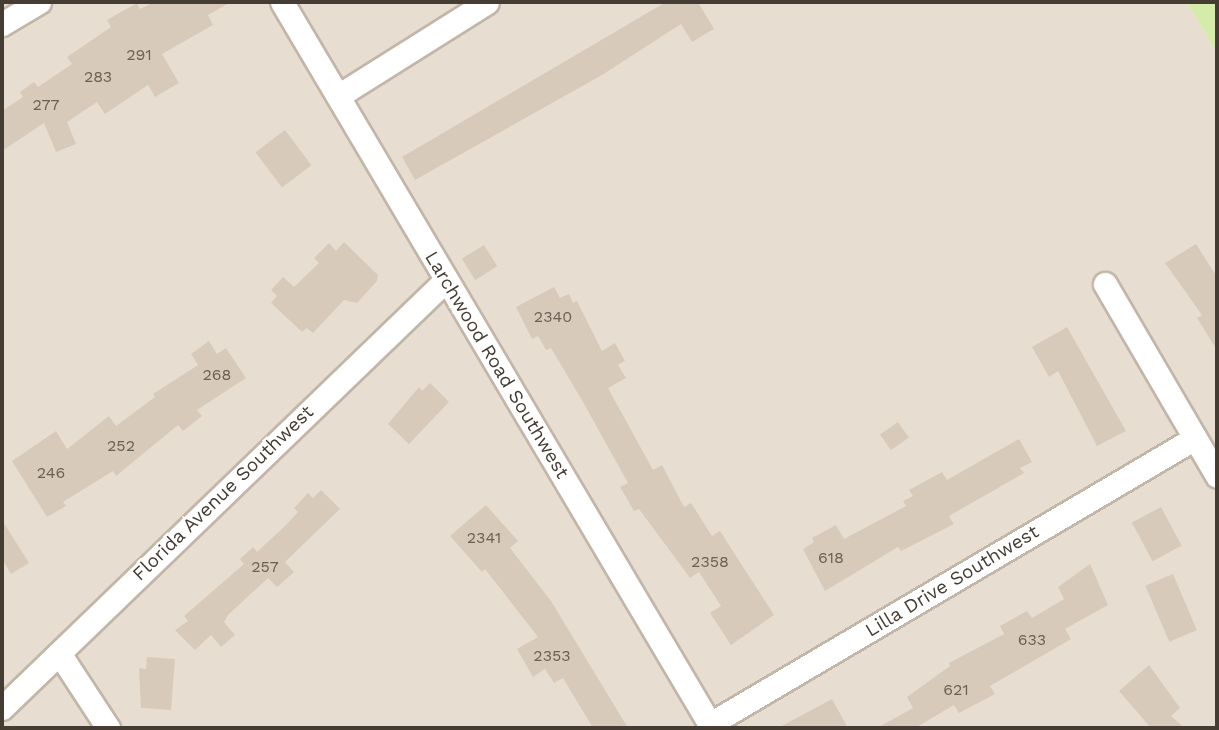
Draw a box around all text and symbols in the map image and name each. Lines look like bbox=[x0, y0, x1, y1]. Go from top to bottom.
house number: 291 bbox=[126, 45, 152, 65]
house number: 283 bbox=[84, 67, 112, 87]
house number: 277 bbox=[33, 95, 59, 115]
street label: Larchwood Road Southwest bbox=[420, 247, 574, 483]
house number: 2340 bbox=[534, 307, 572, 327]
house number: 268 bbox=[203, 365, 231, 385]
street label: Florida Avenue Southwest bbox=[127, 400, 319, 586]
house number: 252 bbox=[107, 436, 135, 456]
house number: 246 bbox=[37, 463, 65, 483]
street label: Lilla Drive Southwest bbox=[861, 520, 1043, 642]
house number: 2341 bbox=[467, 528, 501, 548]
house number: 618 bbox=[818, 548, 844, 568]
house number: 2358 bbox=[691, 552, 729, 572]
house number: 257 bbox=[251, 557, 279, 577]
house number: 633 bbox=[1018, 630, 1046, 650]
house number: 2353 bbox=[533, 646, 571, 666]
house number: 621 bbox=[943, 680, 969, 700]

